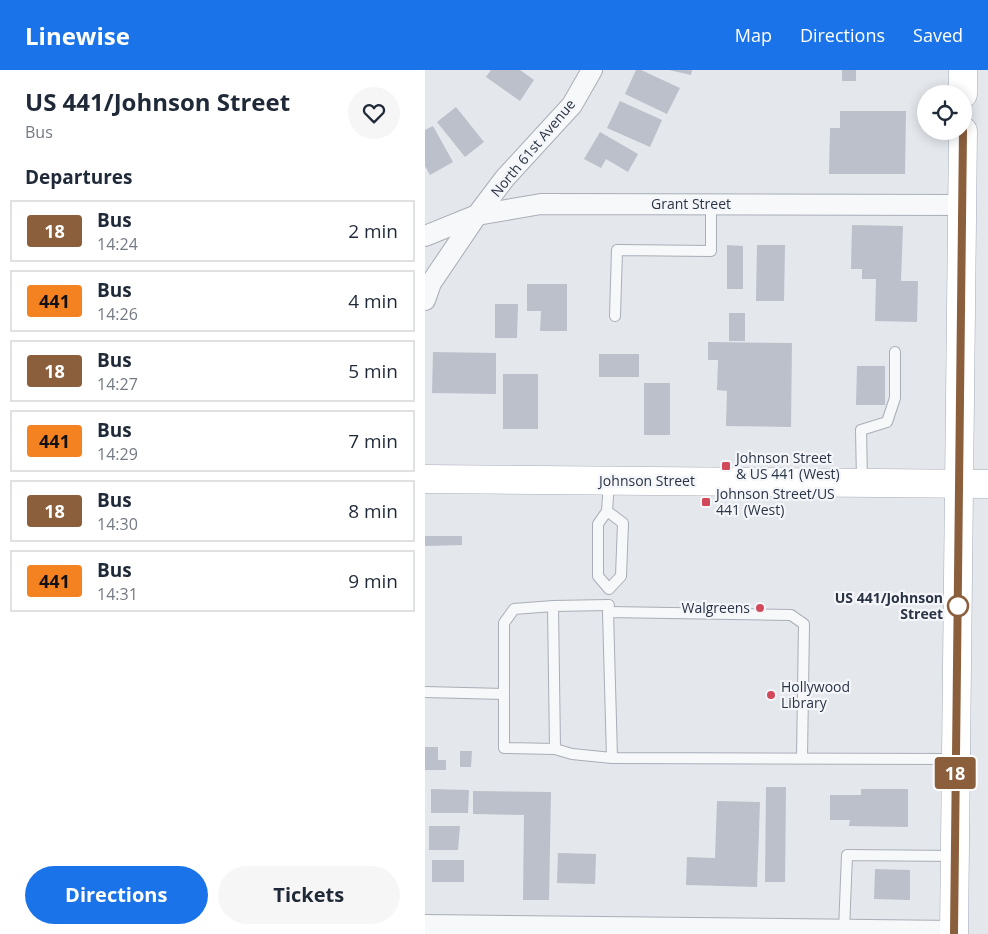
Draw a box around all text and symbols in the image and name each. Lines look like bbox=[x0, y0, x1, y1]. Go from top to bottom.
text: Linewise bbox=[25, 19, 130, 52]
text: Map bbox=[735, 23, 772, 47]
text: Directions bbox=[800, 23, 885, 47]
text: Saved bbox=[913, 23, 963, 47]
text: US 441/Johnson Street bbox=[25, 85, 290, 118]
map controls bbox=[917, 85, 972, 140]
button: locate bbox=[917, 85, 972, 140]
button: heart bbox=[348, 87, 400, 139]
street label: North 61st Avenue bbox=[486, 95, 579, 200]
text: Bus bbox=[25, 121, 53, 143]
text: Departures bbox=[25, 164, 132, 190]
street label: Grant Street bbox=[651, 194, 731, 213]
text: Bus bbox=[97, 207, 132, 233]
text: 2 min bbox=[348, 218, 398, 244]
text: 18 bbox=[44, 219, 65, 243]
text: 14:24 bbox=[97, 233, 138, 255]
text: Bus bbox=[97, 277, 132, 303]
text: 4 min bbox=[348, 288, 398, 314]
text: 441 bbox=[39, 289, 70, 313]
text: 14:26 bbox=[97, 303, 138, 325]
text: Bus bbox=[97, 347, 132, 373]
text: 5 min bbox=[348, 358, 398, 384]
text: 18 bbox=[44, 359, 65, 383]
text: 14:27 bbox=[97, 373, 138, 395]
text: Bus bbox=[97, 417, 132, 443]
text: 7 min bbox=[348, 428, 398, 454]
text: 441 bbox=[39, 429, 70, 453]
text: 14:29 bbox=[97, 443, 138, 465]
place label: Johnson Street & US 441 (West) bbox=[734, 448, 840, 483]
marker: Johnson Street & US 441 (West) bbox=[720, 460, 732, 472]
street label: Johnson Street bbox=[597, 471, 695, 490]
place label: Johnson Street/US 441 (West) bbox=[714, 484, 835, 519]
text: Bus bbox=[97, 487, 132, 513]
marker: Johnson Street/US 441 (West) bbox=[700, 496, 712, 508]
text: 8 min bbox=[348, 498, 398, 524]
text: 18 bbox=[44, 499, 65, 523]
text: 14:30 bbox=[97, 513, 138, 535]
text: Bus bbox=[97, 557, 132, 583]
text: 9 min bbox=[348, 568, 398, 594]
text: 441 bbox=[39, 569, 70, 593]
text: 14:31 bbox=[97, 583, 138, 605]
place label: US 441/Johnson Street bbox=[835, 588, 943, 623]
marker: US 441/Johnson Street bbox=[947, 595, 969, 617]
place label: Walgreens bbox=[681, 598, 750, 617]
marker: Walgreens bbox=[754, 602, 766, 614]
place label: Hollywood Library bbox=[781, 677, 850, 712]
marker: Hollywood Library bbox=[765, 689, 777, 701]
line badge: 18 bbox=[933, 757, 977, 789]
text: 18 bbox=[945, 761, 965, 785]
button: Directions bbox=[25, 866, 208, 924]
button: Tickets bbox=[218, 866, 400, 924]

